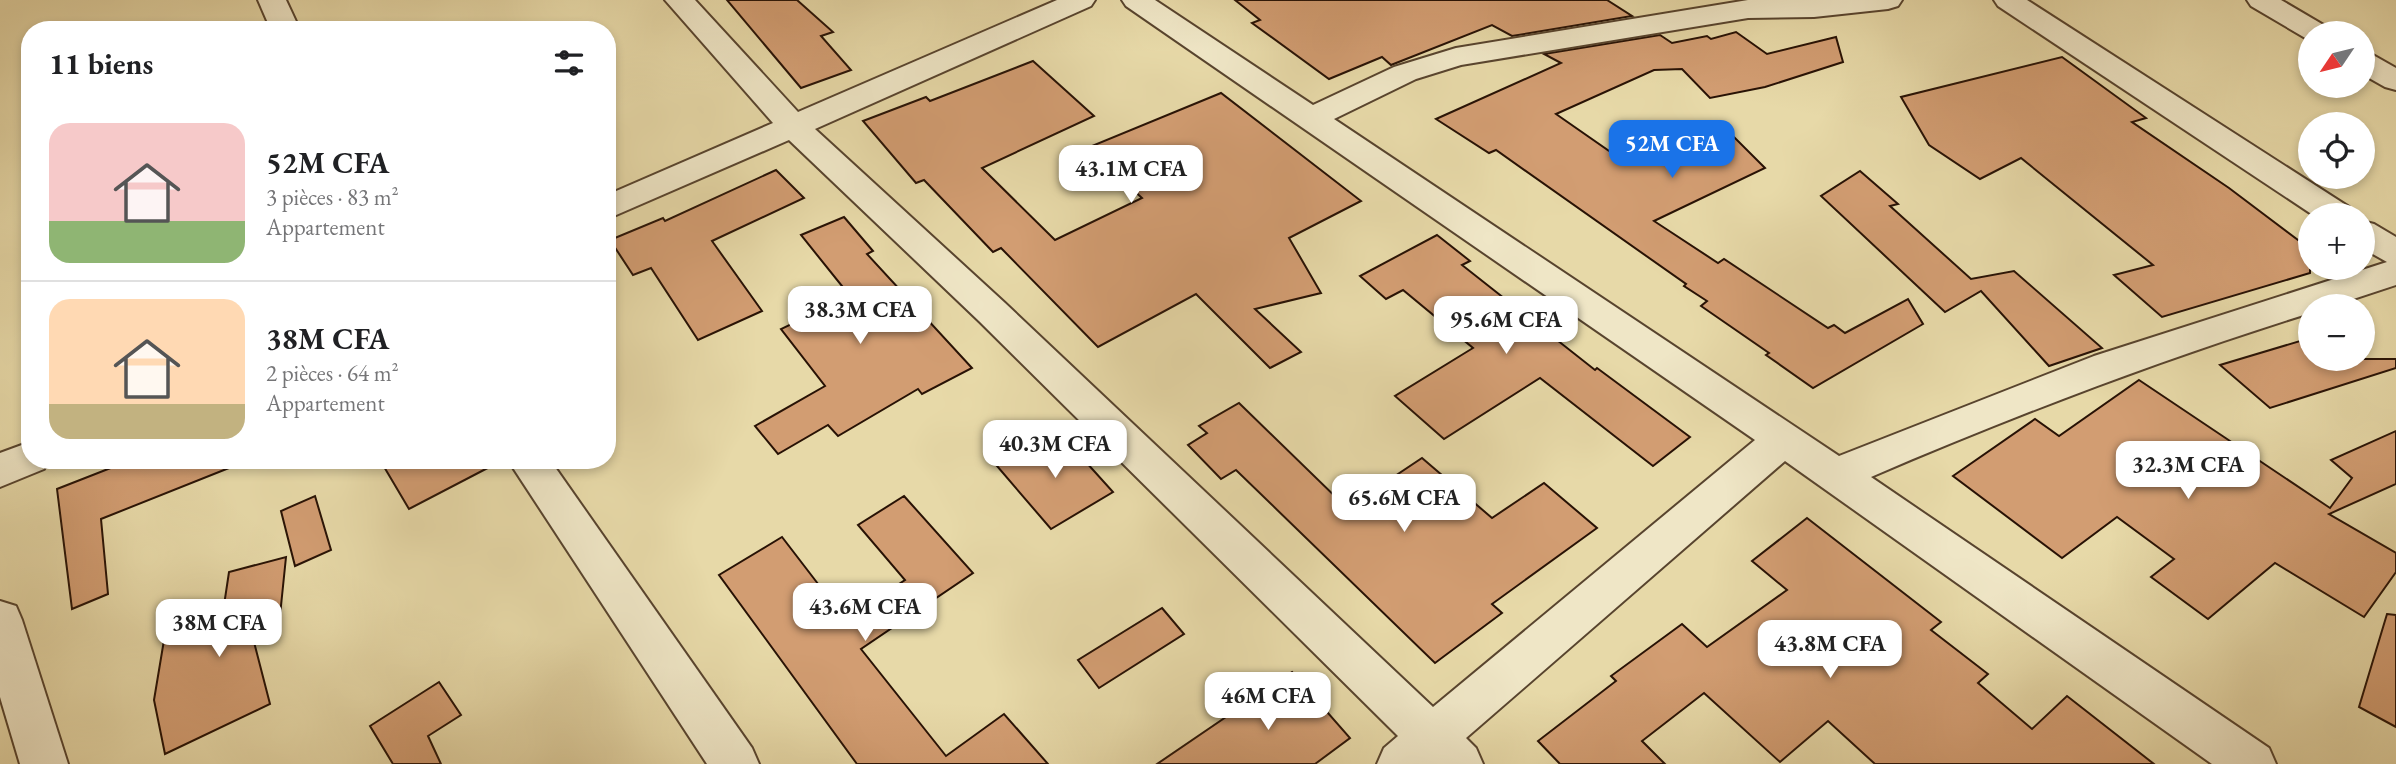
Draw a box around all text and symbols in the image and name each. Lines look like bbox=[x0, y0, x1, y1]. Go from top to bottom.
north arrow bbox=[2298, 21, 2375, 98]
map controls bbox=[2298, 21, 2375, 371]
text: 11 biens bbox=[49, 44, 153, 83]
icon: filters bbox=[550, 44, 588, 82]
button: locate bbox=[2298, 112, 2375, 189]
pin: 52M CFA bbox=[1607, 120, 1737, 180]
text: 52M CFA bbox=[1625, 128, 1719, 158]
text: 52M CFA bbox=[266, 143, 389, 182]
pin: 43.1M CFA bbox=[1051, 146, 1211, 205]
icon: home bbox=[105, 151, 189, 235]
text: 43.1M CFA bbox=[1075, 153, 1187, 183]
text: 3 pièces · 83 m² bbox=[266, 182, 399, 212]
button: + bbox=[2298, 203, 2375, 280]
text: Appartement bbox=[266, 212, 385, 242]
pin: 38.3M CFA bbox=[780, 286, 940, 346]
text: 38.3M CFA bbox=[804, 294, 916, 324]
button: − bbox=[2298, 294, 2375, 371]
pin: 95.6M CFA bbox=[1426, 296, 1586, 356]
text: 95.6M CFA bbox=[1450, 304, 1562, 334]
text: 38M CFA bbox=[266, 319, 389, 358]
icon: home bbox=[105, 327, 189, 411]
text: 2 pièces · 64 m² bbox=[266, 358, 399, 388]
text: Appartement bbox=[266, 388, 385, 418]
pin: 40.3M CFA bbox=[975, 420, 1135, 480]
text: 40.3M CFA bbox=[999, 428, 1111, 458]
pin: 32.3M CFA bbox=[2108, 442, 2268, 501]
text: 32.3M CFA bbox=[2132, 449, 2244, 479]
pin: 65.6M CFA bbox=[1324, 475, 1484, 534]
text: 65.6M CFA bbox=[1348, 482, 1460, 512]
pin: 43.6M CFA bbox=[785, 584, 945, 643]
text: 43.6M CFA bbox=[809, 591, 921, 621]
pin: 38M CFA bbox=[154, 600, 284, 659]
text: 38M CFA bbox=[172, 607, 266, 637]
pin: 43.8M CFA bbox=[1750, 620, 1910, 680]
text: 43.8M CFA bbox=[1774, 628, 1886, 658]
pin: 46M CFA bbox=[1203, 672, 1333, 732]
text: 46M CFA bbox=[1221, 680, 1315, 710]

